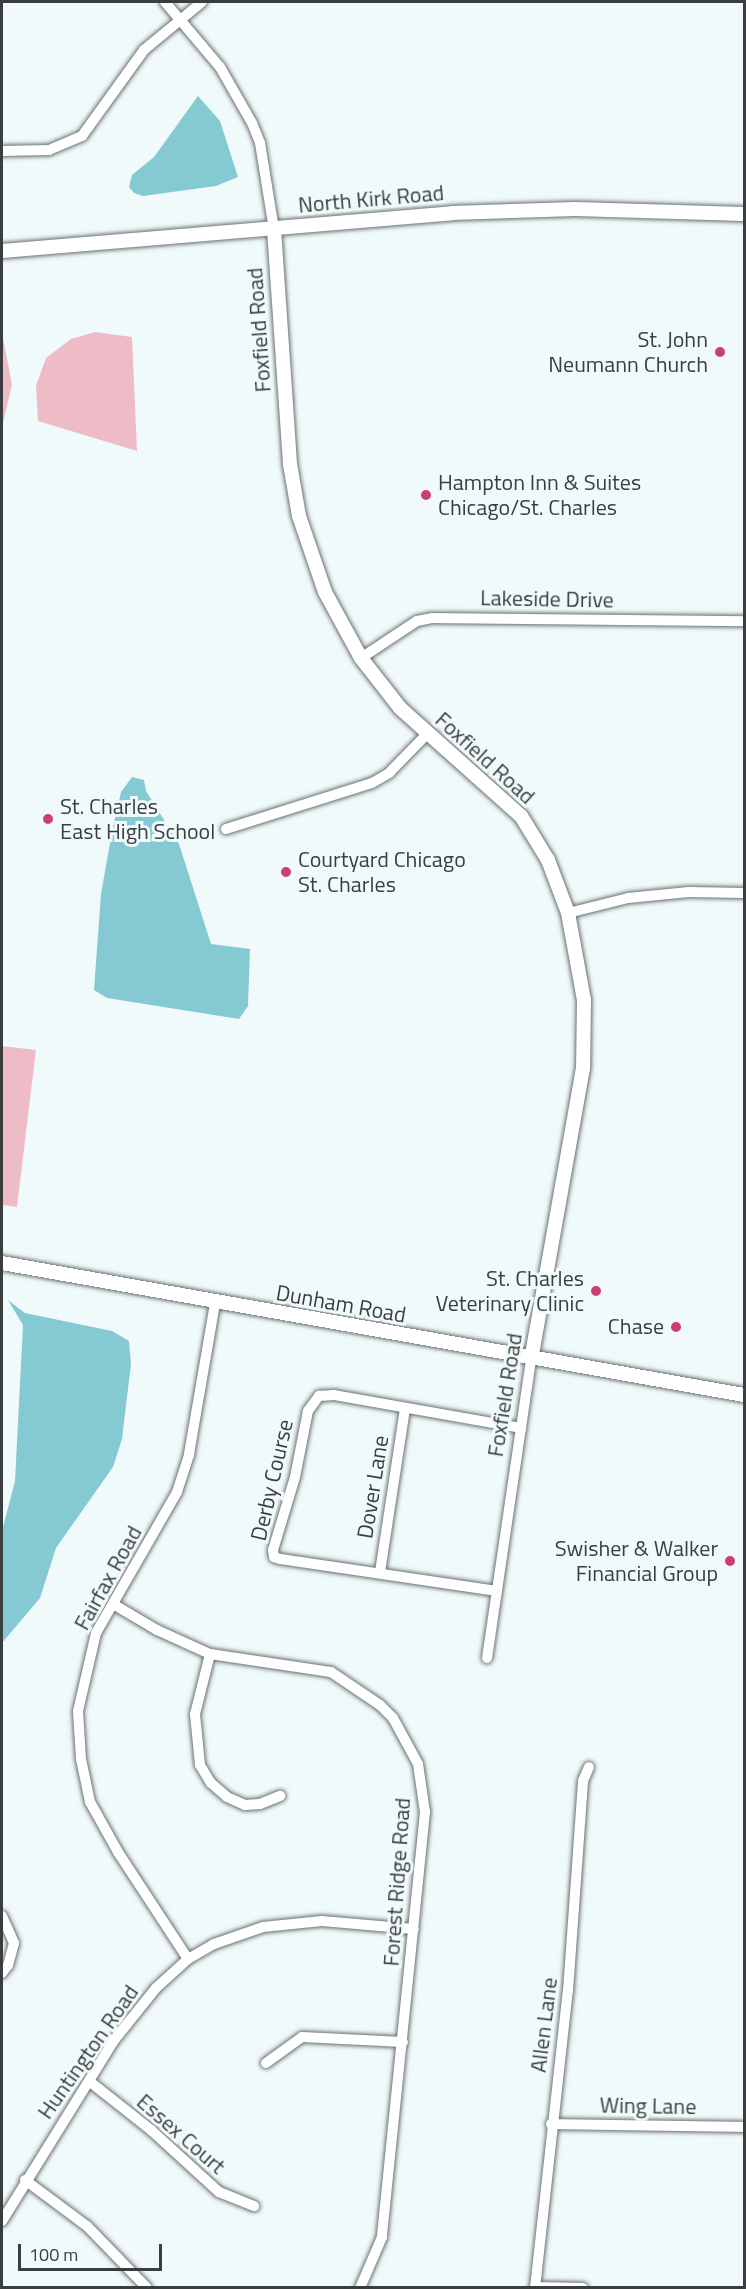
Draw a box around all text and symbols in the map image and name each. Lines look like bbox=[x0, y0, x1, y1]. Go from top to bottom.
street label: North Kirk Road bbox=[297, 179, 445, 219]
street label: Foxfield Road bbox=[241, 267, 277, 393]
place label: St. John Neumann Church bbox=[548, 326, 708, 378]
marker: St. John Neumann Church bbox=[713, 345, 727, 359]
place label: Hampton Inn & Suites Chicago/St. Charles bbox=[438, 469, 641, 520]
marker: Hampton Inn & Suites Chicago/St. Charles bbox=[419, 488, 433, 502]
street label: Lakeside Drive bbox=[480, 585, 614, 613]
street label: Foxfield Road bbox=[430, 706, 540, 810]
place label: St. Charles East High School bbox=[60, 793, 215, 844]
marker: St. Charles East High School bbox=[41, 812, 55, 826]
place label: Courtyard Chicago St. Charles bbox=[298, 846, 466, 897]
marker: Courtyard Chicago St. Charles bbox=[279, 865, 293, 879]
place label: St. Charles Veterinary Clinic bbox=[436, 1265, 584, 1316]
street label: Dunham Road bbox=[274, 1280, 408, 1328]
marker: St. Charles Veterinary Clinic bbox=[589, 1284, 603, 1298]
place label: Chase bbox=[608, 1314, 664, 1340]
marker: Chase bbox=[669, 1320, 683, 1334]
street label: Foxfield Road bbox=[482, 1331, 528, 1459]
street label: Derby Course bbox=[245, 1417, 299, 1543]
street label: Dover Lane bbox=[352, 1434, 394, 1540]
street label: Fairfax Road bbox=[69, 1521, 147, 1635]
place label: Swisher & Walker Financial Group bbox=[555, 1535, 718, 1586]
marker: Swisher & Walker Financial Group bbox=[723, 1554, 737, 1568]
street label: Forest Ridge Road bbox=[378, 1797, 416, 1967]
street label: Allen Lane bbox=[525, 1976, 563, 2074]
street label: Huntington Road bbox=[32, 1980, 144, 2124]
street label: Essex Court bbox=[131, 2088, 231, 2180]
street label: Wing Lane bbox=[599, 2092, 697, 2120]
scale bar bbox=[21, 2232, 165, 2270]
text: 100 m bbox=[29, 2241, 78, 2268]

